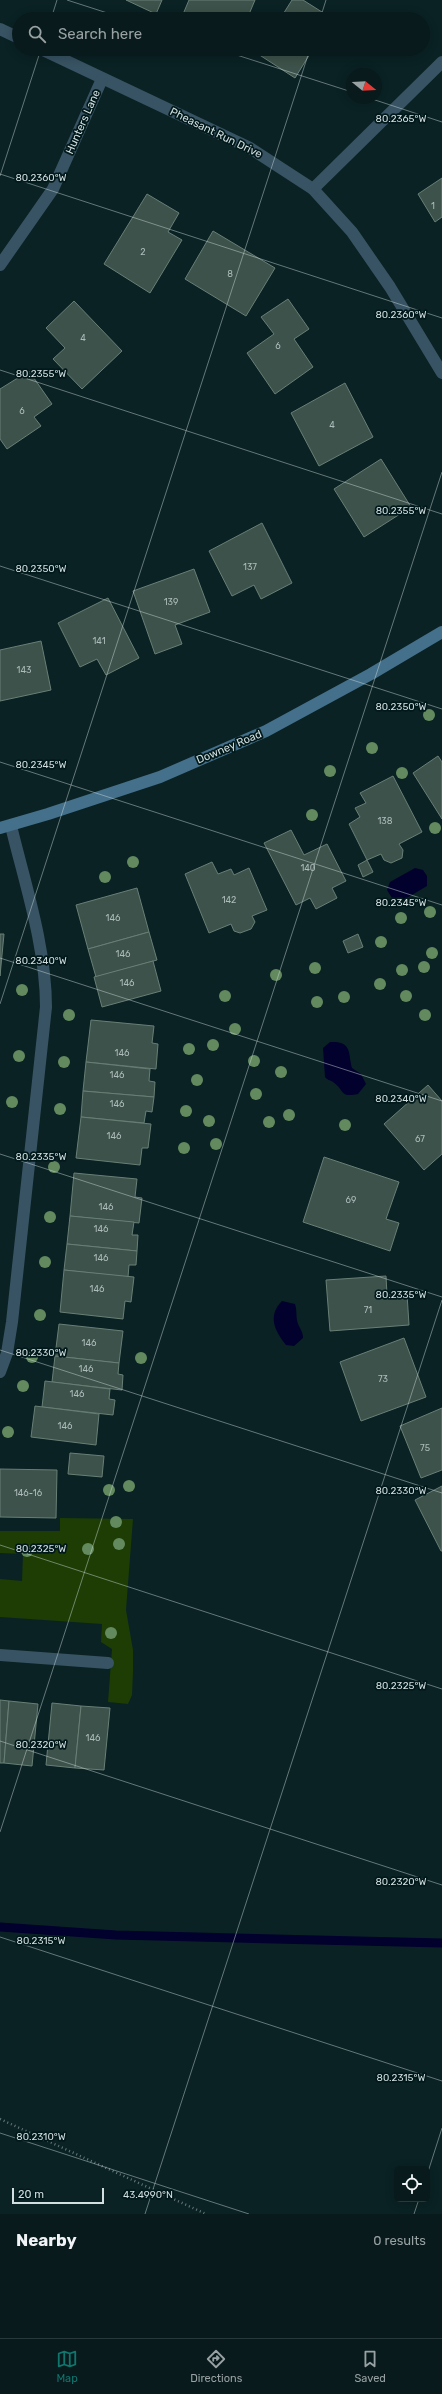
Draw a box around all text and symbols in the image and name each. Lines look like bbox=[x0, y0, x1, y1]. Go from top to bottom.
search box bbox=[12, 12, 430, 56]
icon: search bbox=[26, 23, 48, 45]
text: Search here bbox=[58, 25, 142, 43]
north arrow bbox=[346, 68, 382, 104]
street label: Hunters Lane bbox=[63, 88, 103, 156]
street label: Pheasant Run Drive bbox=[168, 105, 264, 161]
text: 80.2365°W bbox=[376, 113, 426, 125]
text: 80.2360°W bbox=[15, 172, 67, 184]
house number: 1 bbox=[431, 201, 435, 211]
house number: 2 bbox=[140, 247, 146, 257]
house number: 8 bbox=[227, 269, 233, 279]
text: 80.2360°W bbox=[375, 309, 427, 321]
house number: 4 bbox=[80, 333, 86, 343]
house number: 6 bbox=[275, 341, 281, 351]
text: 80.2355°W bbox=[16, 368, 66, 380]
house number: 6 bbox=[19, 406, 25, 416]
house number: 4 bbox=[329, 420, 335, 430]
text: 80.2355°W bbox=[376, 505, 426, 517]
house number: 137 bbox=[243, 562, 257, 572]
text: 80.2350°W bbox=[15, 563, 67, 575]
house number: 139 bbox=[164, 597, 178, 607]
house number: 141 bbox=[92, 636, 106, 646]
house number: 143 bbox=[17, 665, 31, 675]
text: 80.2350°W bbox=[375, 701, 427, 713]
street label: Downey Road bbox=[194, 727, 264, 767]
text: 80.2345°W bbox=[16, 759, 67, 771]
house number: 138 bbox=[378, 816, 393, 826]
house number: 140 bbox=[300, 863, 316, 873]
house number: 142 bbox=[222, 895, 236, 905]
text: 80.2345°W bbox=[376, 897, 427, 909]
house number: 146 bbox=[106, 913, 121, 923]
house number: 146 bbox=[116, 949, 131, 959]
text: 80.2340°W bbox=[15, 955, 67, 967]
house number: 146 bbox=[120, 978, 135, 988]
house number: 146 bbox=[115, 1048, 130, 1058]
house number: 146 bbox=[110, 1070, 125, 1080]
text: 80.2340°W bbox=[375, 1093, 427, 1105]
house number: 146 bbox=[110, 1099, 125, 1109]
house number: 146 bbox=[107, 1131, 122, 1141]
house number: 67 bbox=[415, 1134, 425, 1144]
text: 80.2335°W bbox=[16, 1151, 66, 1163]
house number: 69 bbox=[346, 1195, 356, 1205]
house number: 146 bbox=[99, 1202, 114, 1212]
house number: 146 bbox=[94, 1224, 109, 1234]
house number: 146 bbox=[94, 1253, 109, 1263]
house number: 146 bbox=[90, 1284, 105, 1294]
text: 80.2335°W bbox=[376, 1289, 426, 1301]
house number: 71 bbox=[364, 1305, 372, 1315]
house number: 146 bbox=[82, 1338, 97, 1348]
text: 80.2330°W bbox=[15, 1347, 67, 1359]
house number: 146 bbox=[79, 1364, 94, 1374]
house number: 73 bbox=[378, 1374, 388, 1384]
house number: 146 bbox=[70, 1389, 85, 1399]
house number: 146 bbox=[58, 1421, 73, 1431]
house number: 75 bbox=[420, 1443, 430, 1453]
text: 80.2330°W bbox=[375, 1485, 427, 1497]
house number: 146-16 bbox=[14, 1488, 43, 1498]
text: 80.2325°W bbox=[16, 1543, 66, 1555]
text: 80.2325°W bbox=[376, 1680, 426, 1692]
house number: 146 bbox=[86, 1733, 101, 1743]
text: 80.2320°W bbox=[15, 1739, 67, 1751]
text: 80.2320°W bbox=[375, 1876, 427, 1888]
text: 80.2315°W bbox=[17, 1935, 65, 1947]
text: 80.2315°W bbox=[377, 2072, 425, 2084]
text: 80.2310°W bbox=[16, 2131, 66, 2143]
map controls bbox=[394, 2166, 430, 2202]
button: locate bbox=[394, 2166, 430, 2202]
scale bar bbox=[12, 2186, 104, 2205]
text: 20 m bbox=[18, 2188, 44, 2201]
text: 43.4990°N bbox=[123, 2189, 173, 2201]
text: Nearby bbox=[16, 2230, 77, 2250]
text: 0 results bbox=[373, 2233, 426, 2248]
tab: Map bbox=[56, 2348, 78, 2385]
tab: Directions bbox=[190, 2348, 242, 2385]
tab: Saved bbox=[355, 2348, 386, 2385]

